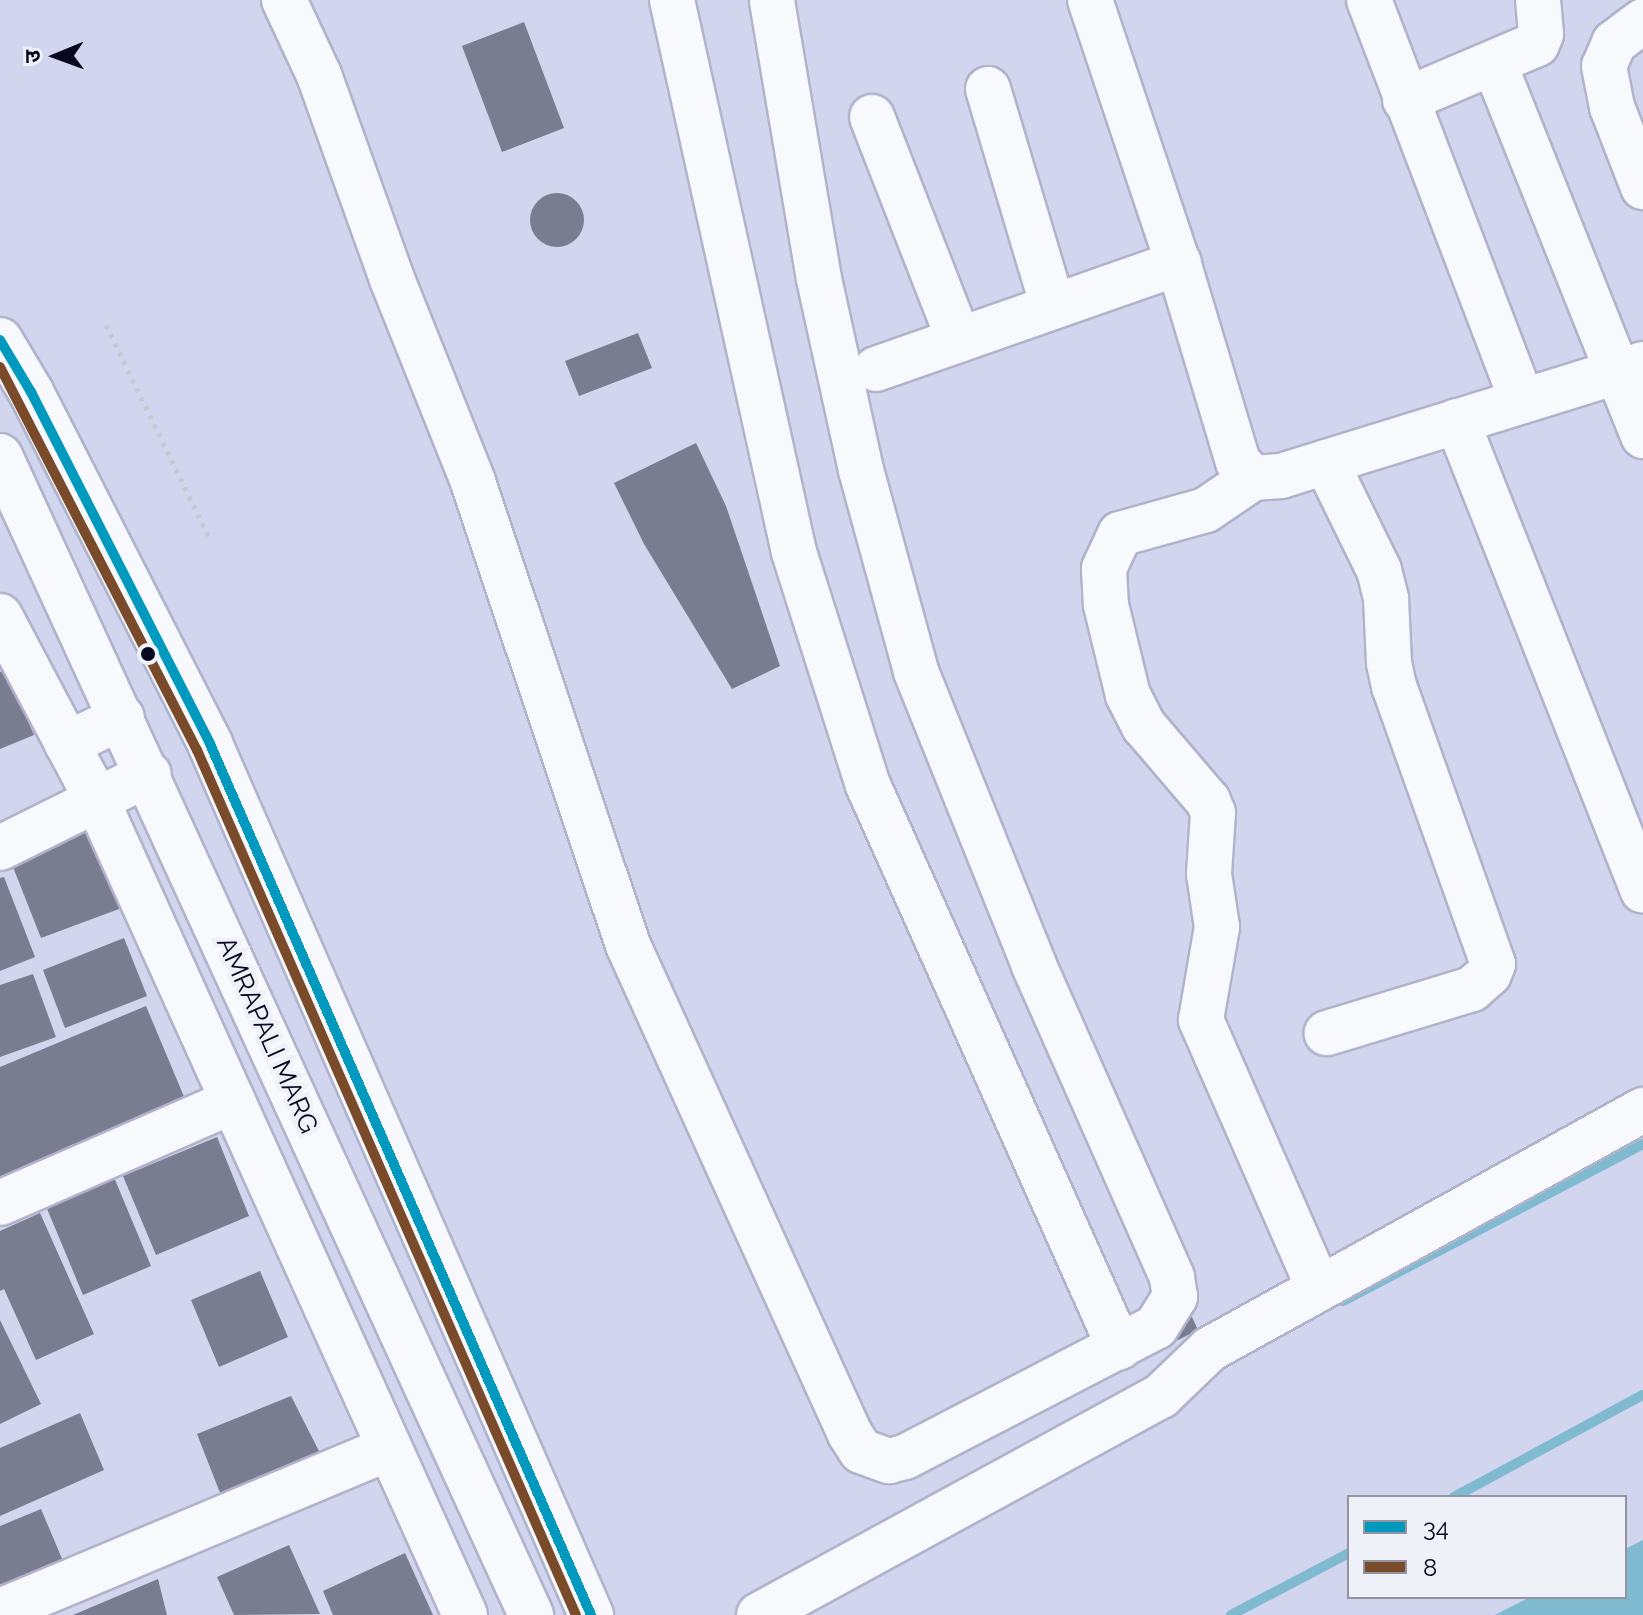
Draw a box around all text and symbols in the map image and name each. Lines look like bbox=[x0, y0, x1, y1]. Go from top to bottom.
north arrow bbox=[16, 16, 96, 96]
text: उ bbox=[19, 50, 45, 63]
unlabelled marker bbox=[140, 646, 156, 662]
street label: AMRAPALI MARG bbox=[210, 932, 324, 1138]
legend bbox=[1347, 1495, 1627, 1599]
text: 34 bbox=[1423, 1513, 1449, 1542]
text: 8 bbox=[1423, 1553, 1437, 1582]

